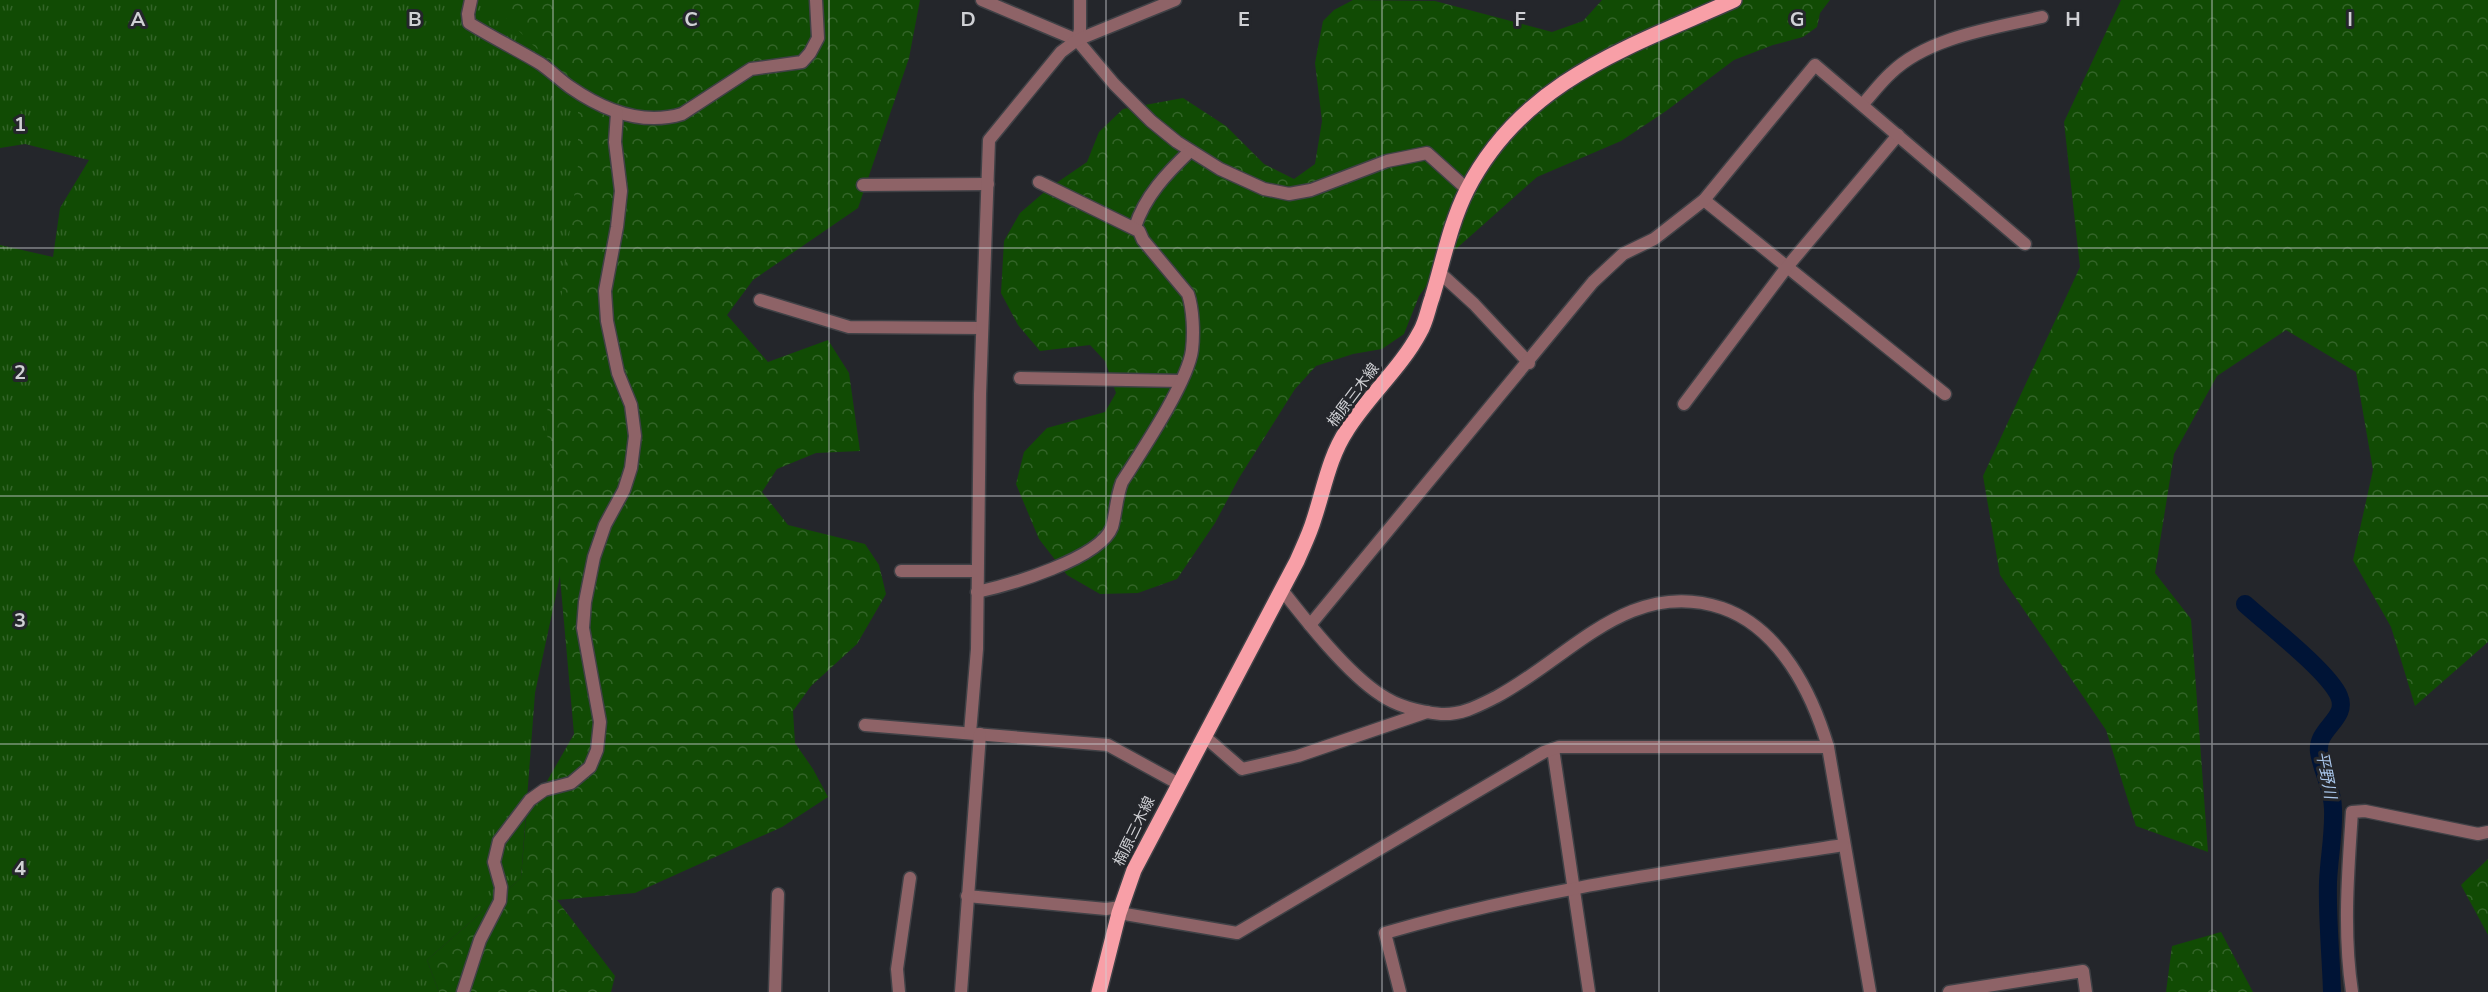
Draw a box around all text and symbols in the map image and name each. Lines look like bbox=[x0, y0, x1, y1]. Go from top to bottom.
text: A bbox=[131, 6, 146, 33]
text: B bbox=[408, 6, 422, 33]
text: C bbox=[684, 6, 698, 33]
text: D bbox=[960, 6, 976, 33]
text: E bbox=[1238, 6, 1250, 33]
text: F bbox=[1514, 6, 1526, 33]
text: G bbox=[1790, 6, 1804, 33]
text: H bbox=[2065, 6, 2081, 33]
text: I bbox=[2347, 6, 2353, 33]
text: 1 bbox=[14, 111, 26, 138]
text: 2 bbox=[14, 359, 26, 386]
street label: 楠原三木線 bbox=[1322, 359, 1384, 431]
text: 3 bbox=[14, 607, 26, 634]
water label: 平野川 bbox=[2311, 749, 2342, 803]
street label: 楠原三木線 bbox=[1109, 793, 1159, 869]
text: 4 bbox=[14, 855, 26, 882]

